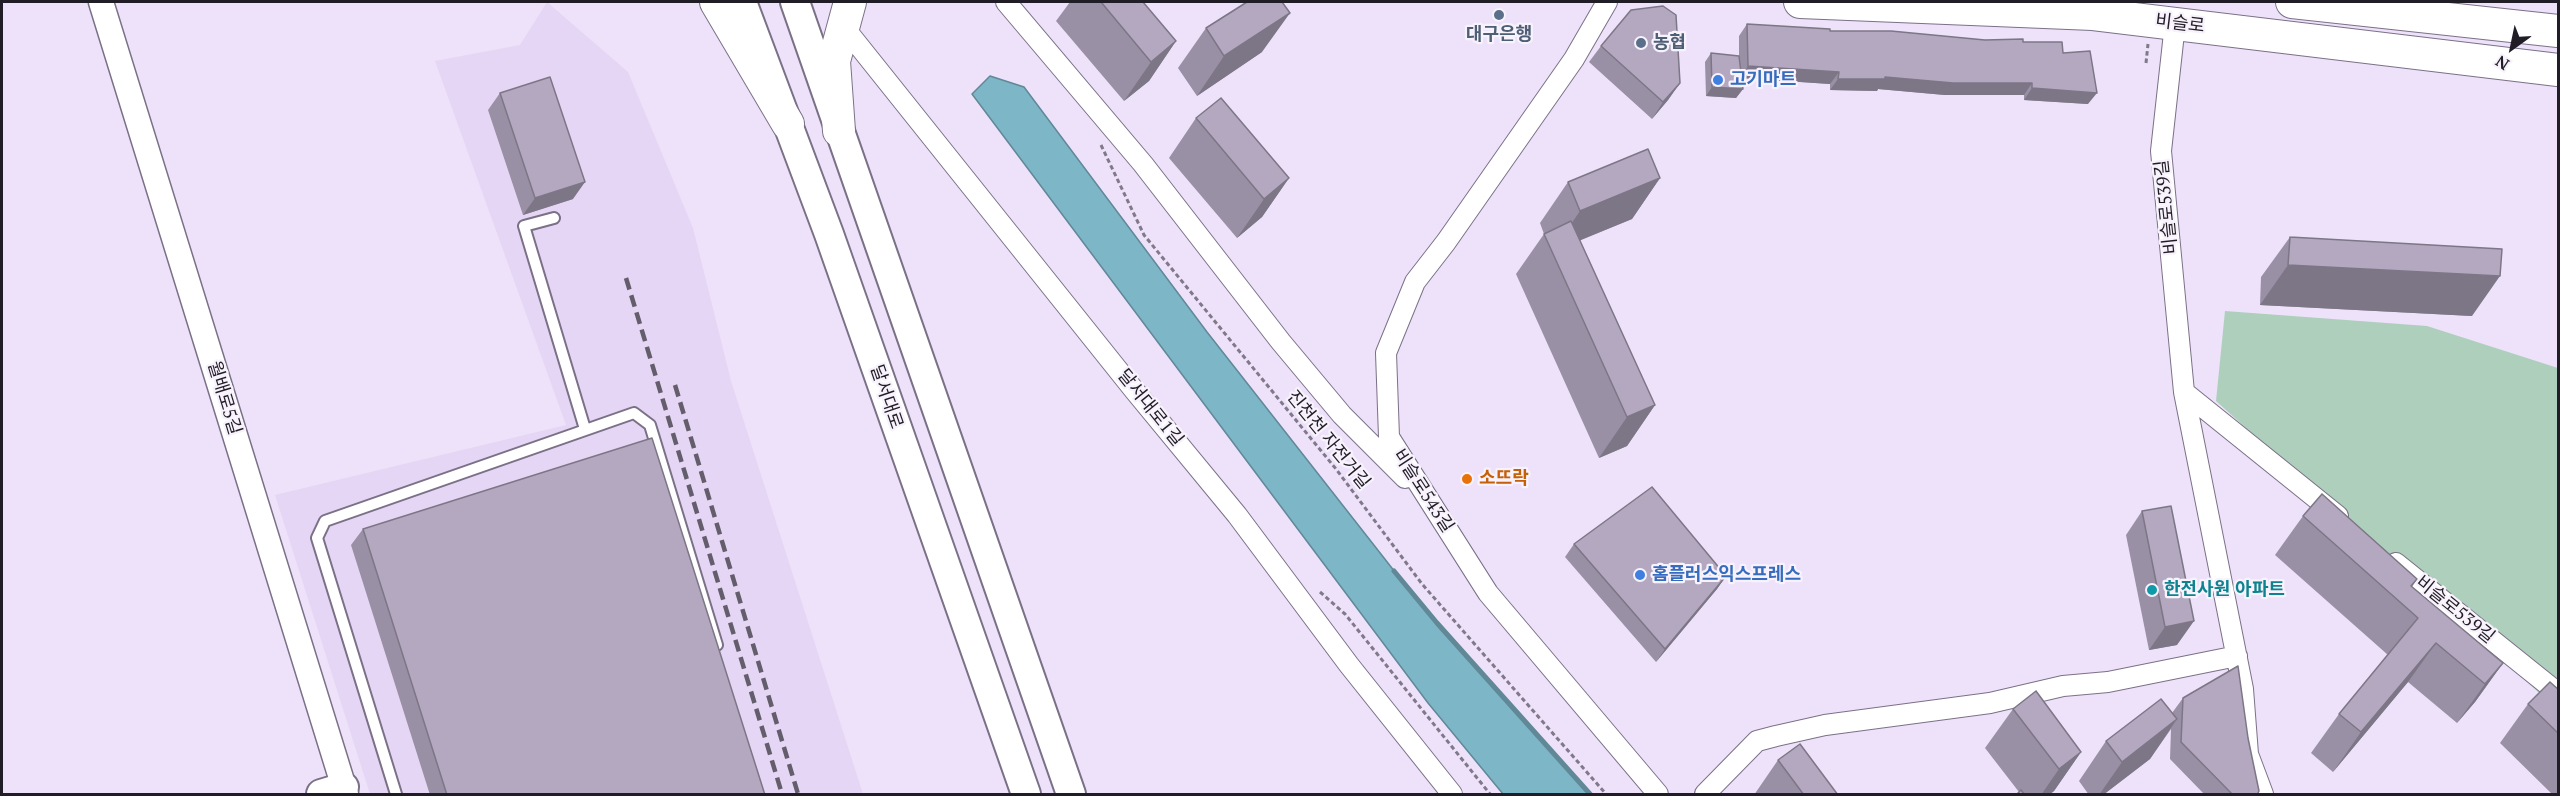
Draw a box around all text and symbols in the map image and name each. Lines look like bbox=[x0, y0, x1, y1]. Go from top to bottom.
marker: 대구은행 bbox=[1492, 8, 1506, 22]
street label: 비슬로 bbox=[2154, 10, 2206, 38]
north arrow bbox=[2482, 18, 2542, 78]
place label: 대구은행 bbox=[1466, 24, 1532, 46]
place label: 농협 bbox=[1653, 32, 1686, 54]
marker: 농협 bbox=[1634, 36, 1648, 50]
text: N bbox=[2491, 51, 2513, 76]
place label: 고기마트 bbox=[1730, 69, 1796, 91]
marker: 고기마트 bbox=[1711, 73, 1725, 87]
street label: 비슬로539길 bbox=[2151, 159, 2183, 255]
street label: 월배로5길 bbox=[203, 359, 245, 437]
street label: 달서대로 bbox=[865, 362, 907, 432]
street label: 달서대로1길 bbox=[1113, 365, 1187, 451]
street label: 진천천 자전거길 bbox=[1282, 386, 1374, 494]
street label: 비슬로543길 bbox=[1388, 445, 1458, 537]
place label: 소뜨락 bbox=[1479, 468, 1529, 490]
marker: 소뜨락 bbox=[1460, 472, 1474, 486]
place label: 홈플러스익스프레스 bbox=[1652, 564, 1801, 586]
marker: 홈플러스익스프레스 bbox=[1633, 568, 1647, 582]
street label: 비슬로539길 bbox=[2411, 572, 2499, 648]
place label: 한전사원 아파트 bbox=[2164, 579, 2285, 601]
marker: 한전사원 아파트 bbox=[2145, 583, 2159, 597]

